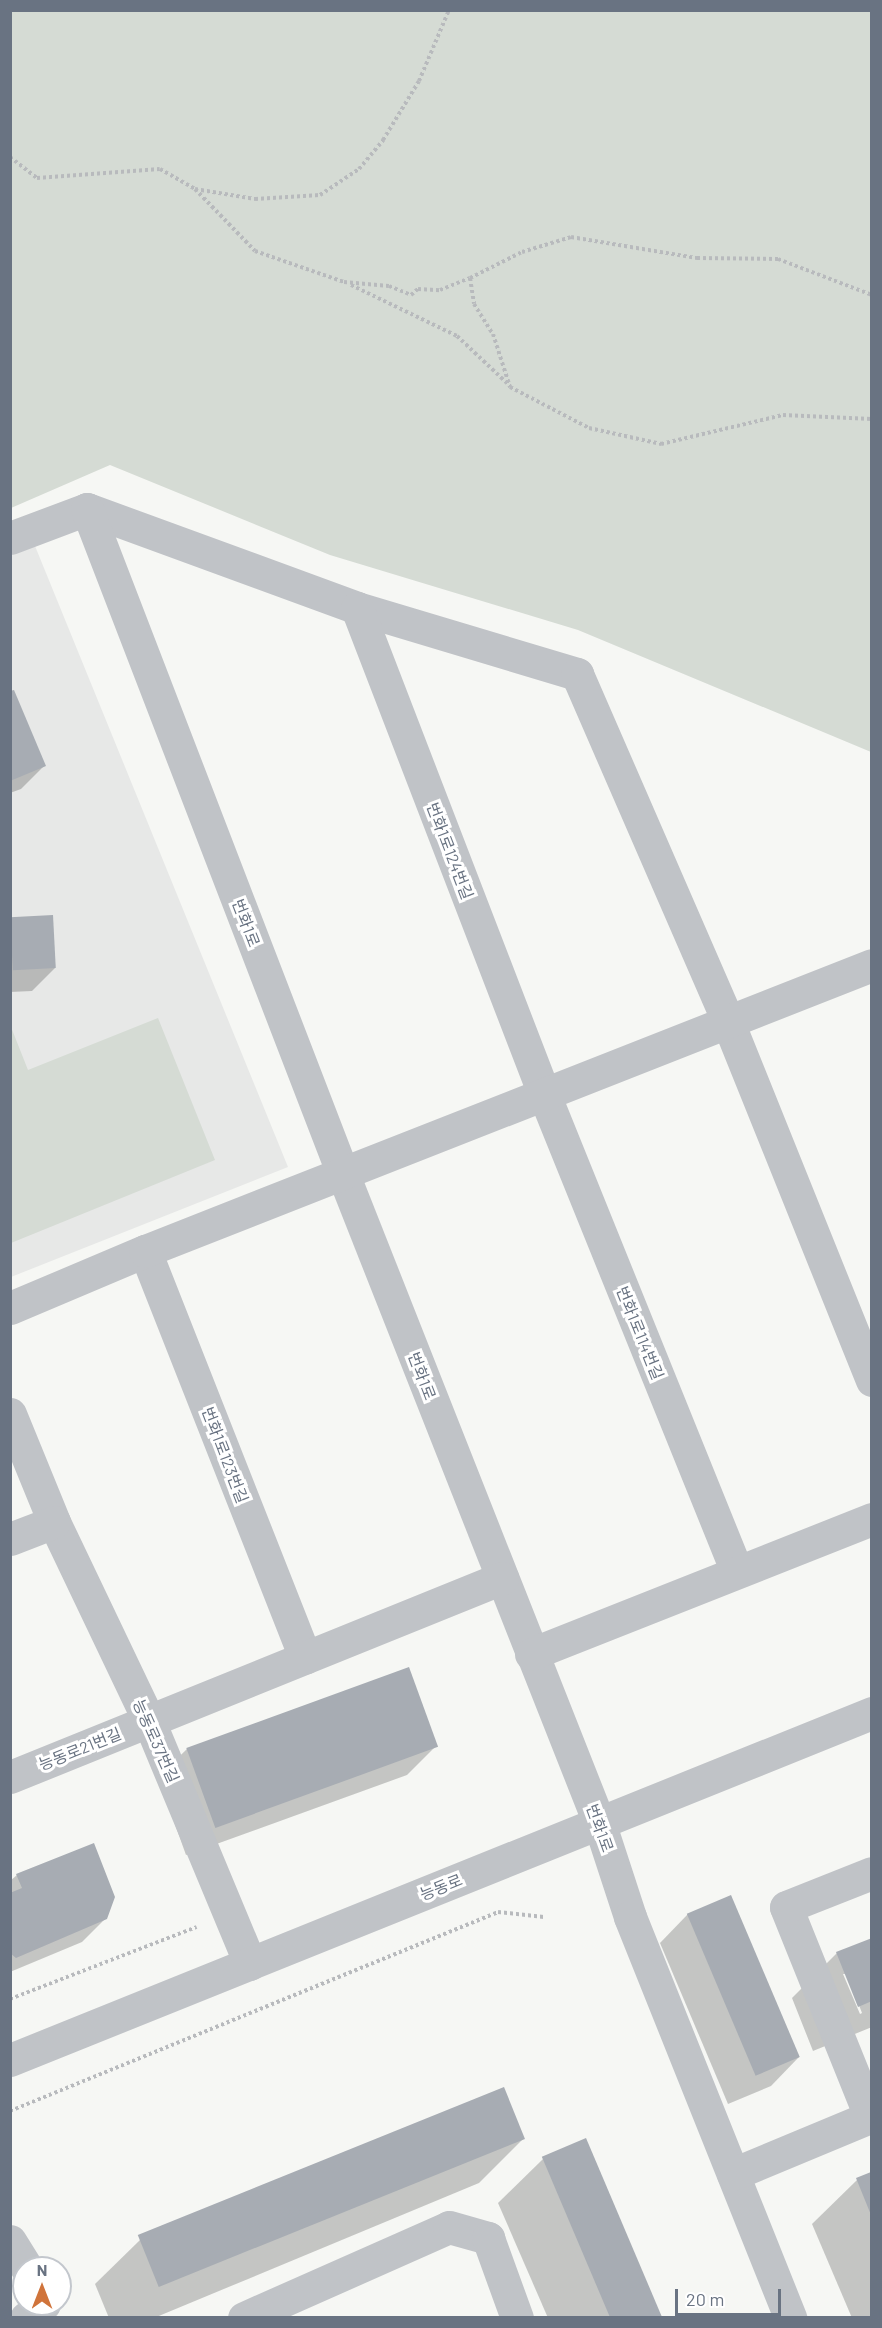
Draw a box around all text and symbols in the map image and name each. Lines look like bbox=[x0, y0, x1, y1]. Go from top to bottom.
street label: 번화1로124번길 bbox=[423, 800, 477, 902]
street label: 번화1로 bbox=[228, 896, 264, 950]
street label: 번화1로114번길 bbox=[613, 1283, 667, 1383]
street label: 번화1로 bbox=[404, 1349, 440, 1403]
street label: 번화1로123번길 bbox=[198, 1404, 252, 1506]
street label: 능동로37번길 bbox=[129, 1696, 183, 1786]
street label: 능동로21번길 bbox=[36, 1724, 124, 1774]
street label: 번화1로 bbox=[582, 1801, 618, 1855]
street label: 능동로 bbox=[417, 1870, 465, 1904]
north arrow bbox=[12, 2256, 72, 2316]
text: N bbox=[37, 2260, 47, 2279]
scale bar bbox=[678, 2277, 784, 2315]
text: 20 m bbox=[686, 2288, 724, 2310]

